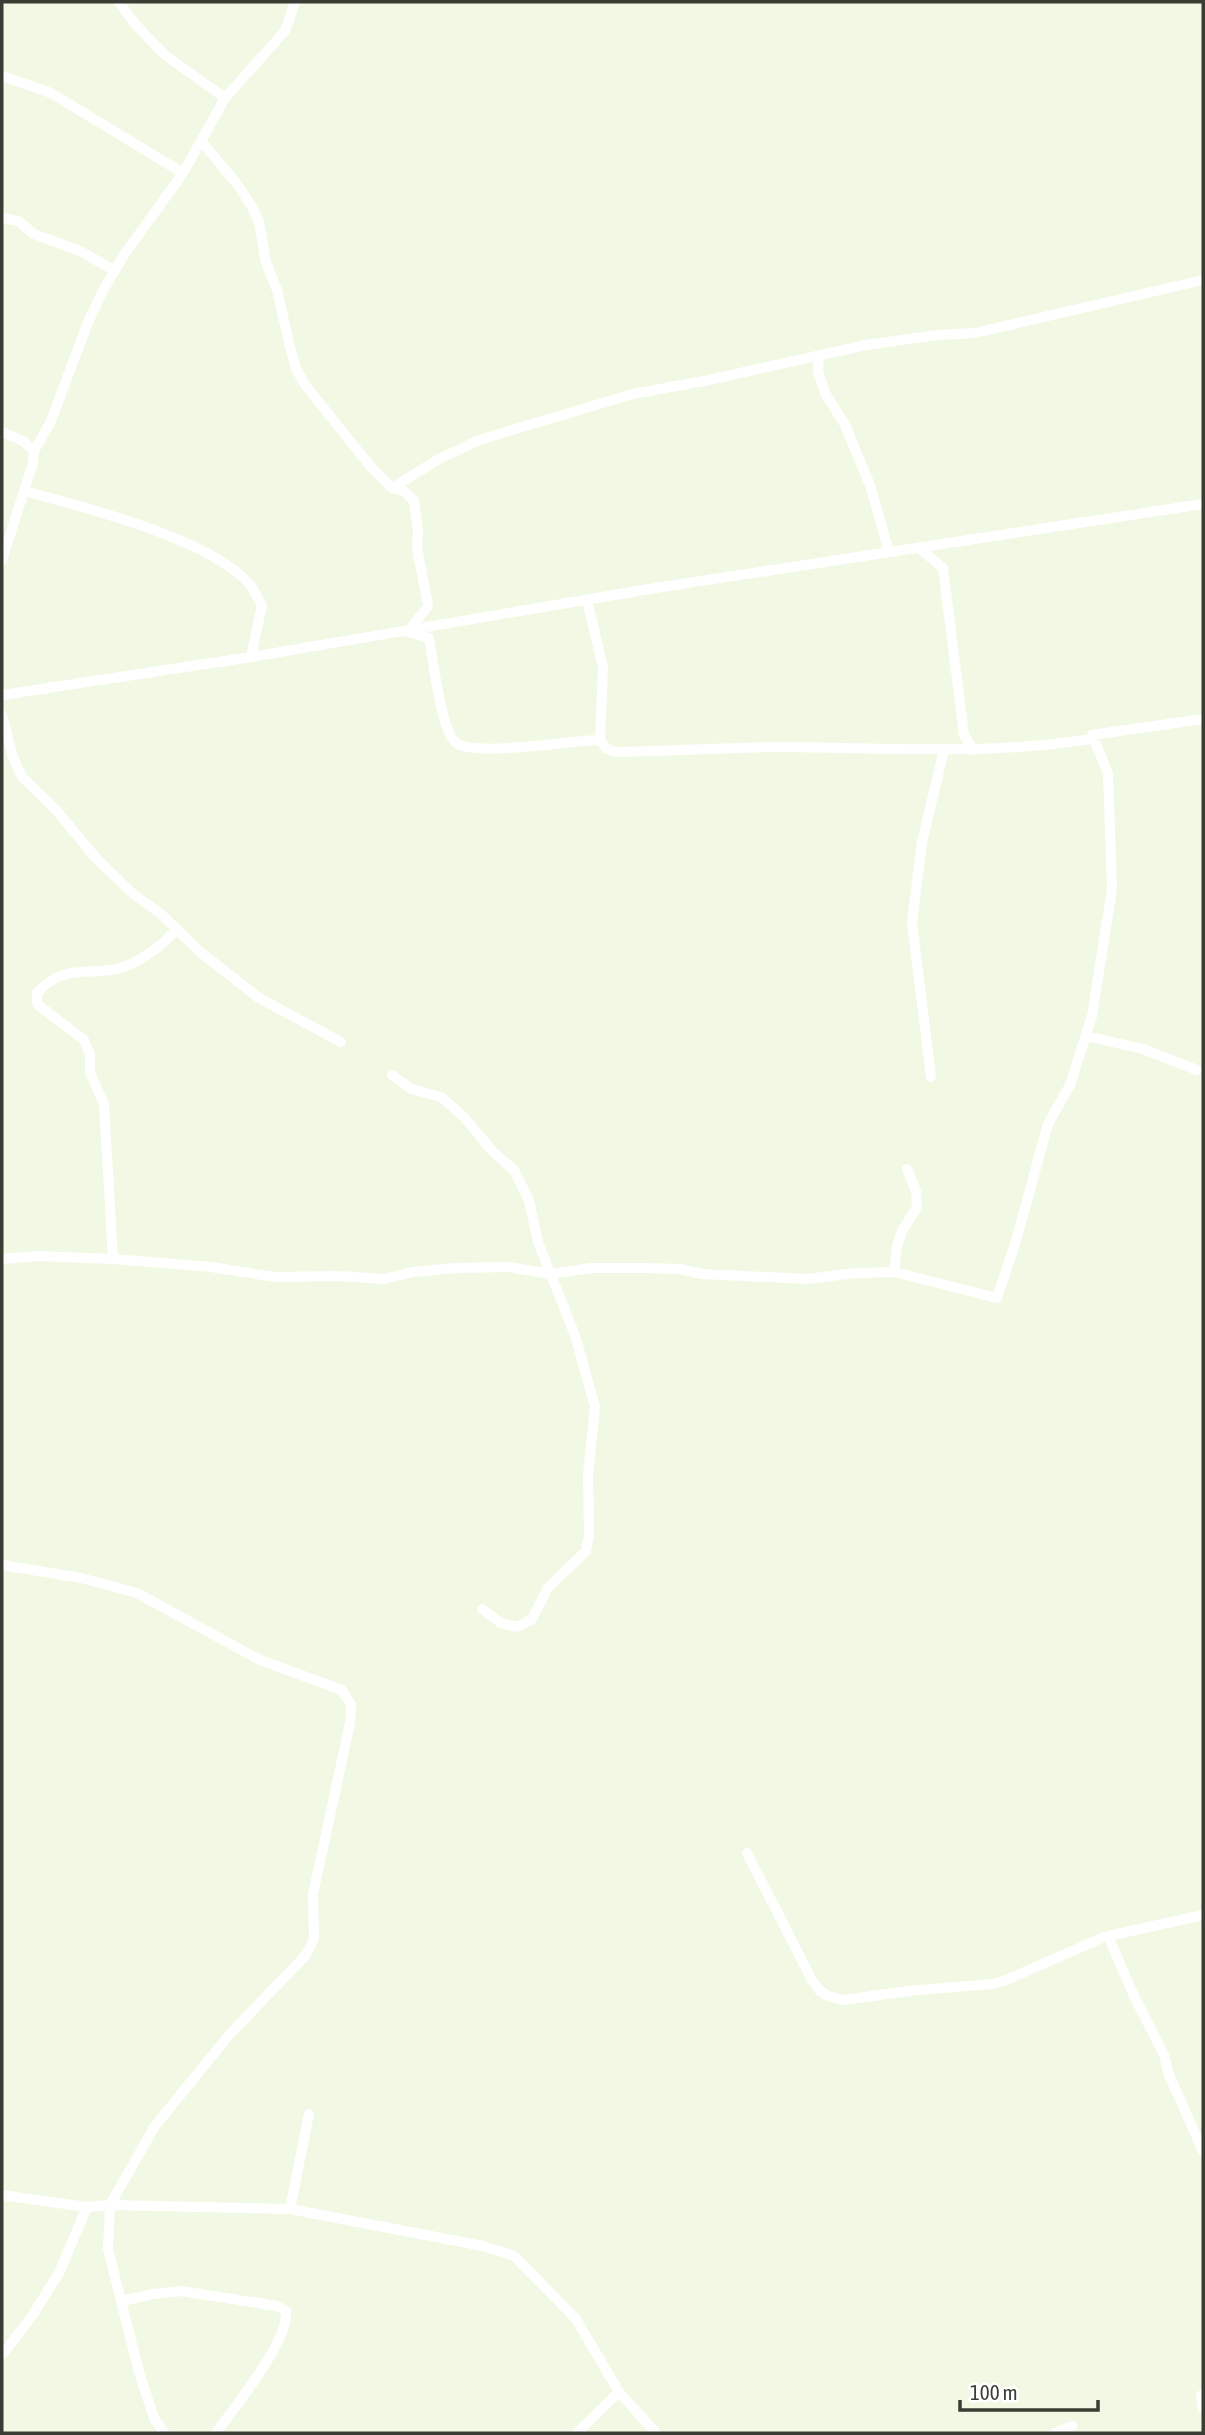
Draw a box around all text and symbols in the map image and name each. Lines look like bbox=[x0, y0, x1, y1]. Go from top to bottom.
scale bar bbox=[960, 2368, 1098, 2412]
text: 100 m bbox=[970, 2380, 1018, 2404]

